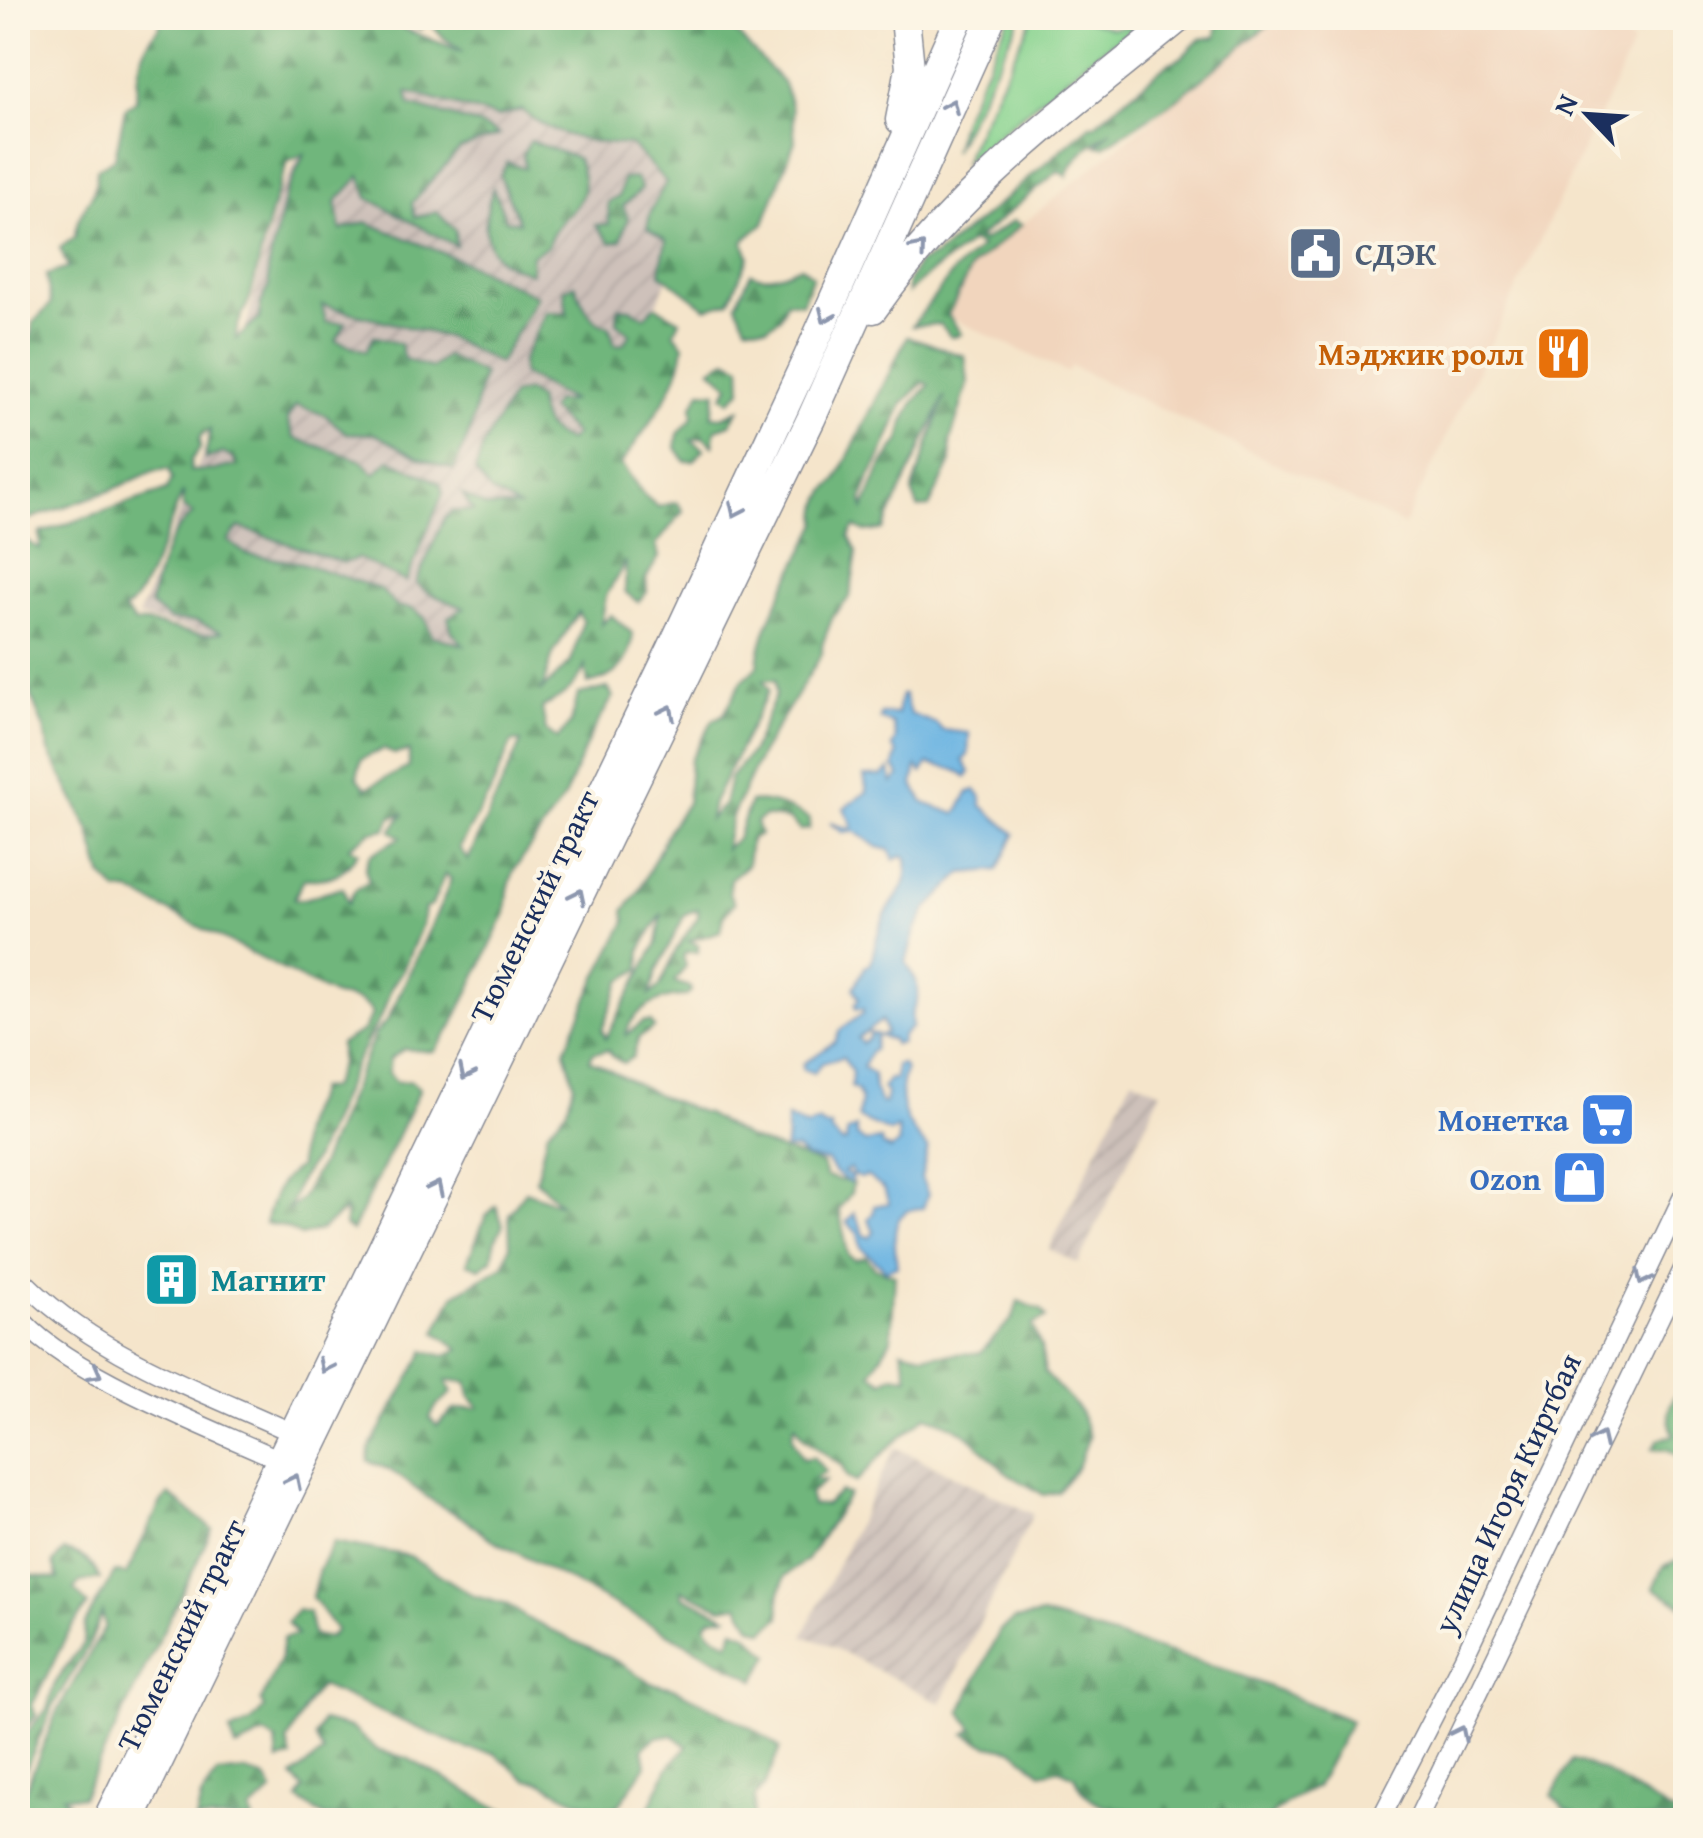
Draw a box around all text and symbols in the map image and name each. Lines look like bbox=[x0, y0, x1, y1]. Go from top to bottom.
north arrow bbox=[1538, 65, 1638, 165]
text: N bbox=[1542, 87, 1588, 121]
one-way arrow bbox=[939, 98, 959, 116]
public building icon: СДЭК bbox=[1286, 223, 1346, 283]
place label: СДЭК bbox=[1355, 230, 1437, 277]
one-way arrow bbox=[908, 242, 926, 260]
one-way arrow bbox=[818, 306, 838, 324]
restaurant icon: Мэджик ролл bbox=[1533, 323, 1593, 383]
place label: Мэджик ролл bbox=[1318, 330, 1524, 377]
one-way arrow bbox=[728, 500, 748, 518]
one-way arrow bbox=[655, 704, 675, 722]
street label: Тюменский тракт bbox=[457, 781, 611, 1030]
one-way arrow bbox=[565, 888, 585, 906]
one-way arrow bbox=[458, 1063, 478, 1081]
supermarket icon: Монетка bbox=[1578, 1089, 1638, 1149]
place label: Монетка bbox=[1438, 1096, 1570, 1143]
shop icon: Ozon bbox=[1550, 1148, 1610, 1208]
place label: Ozon bbox=[1470, 1155, 1541, 1202]
one-way arrow bbox=[424, 1180, 444, 1198]
building icon: Магнит bbox=[142, 1249, 202, 1309]
place label: Магнит bbox=[211, 1256, 326, 1303]
one-way arrow bbox=[1636, 1267, 1655, 1285]
street label: улица Игоря Киртбая bbox=[1421, 1345, 1593, 1642]
one-way arrow bbox=[318, 1356, 338, 1374]
one-way arrow bbox=[85, 1360, 103, 1380]
one-way arrow bbox=[1587, 1432, 1607, 1450]
one-way arrow bbox=[282, 1473, 301, 1491]
street label: Тюменский тракт bbox=[104, 1510, 258, 1759]
one-way arrow bbox=[1447, 1725, 1467, 1743]

